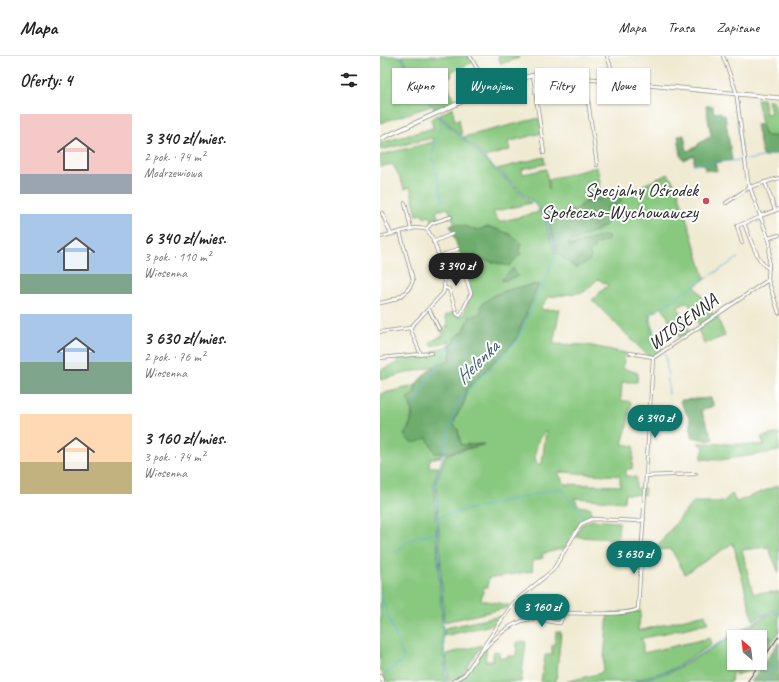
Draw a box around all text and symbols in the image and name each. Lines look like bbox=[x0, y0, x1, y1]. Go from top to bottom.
text: Mapa bbox=[20, 16, 57, 40]
text: Mapa bbox=[619, 19, 646, 36]
text: Trasa bbox=[668, 19, 695, 36]
text: Zapisane bbox=[717, 19, 759, 36]
chip: Kupno bbox=[392, 68, 448, 104]
chip: Wynajem bbox=[456, 68, 527, 104]
chip: Filtry bbox=[535, 68, 589, 104]
chip: Nowe bbox=[597, 68, 650, 104]
icon: filters bbox=[338, 69, 360, 91]
text: Oferty: 4 bbox=[20, 70, 72, 91]
text: 3 340 zł/mies. bbox=[144, 128, 226, 149]
icon: home bbox=[52, 130, 100, 178]
text: 2 pok. · 74 m² bbox=[144, 149, 205, 165]
text: Modrzewiowa bbox=[144, 165, 202, 181]
place label: Specjalny Ośrodek Społeczno-Wychowawczy bbox=[541, 178, 700, 224]
marker: Specjalny Ośrodek Społeczno-Wychowawczy bbox=[701, 196, 711, 206]
text: 6 340 zł/mies. bbox=[144, 228, 226, 249]
icon: home bbox=[52, 230, 100, 278]
text: 3 pok. · 110 m² bbox=[144, 249, 211, 265]
pin: 3 340 zł bbox=[415, 253, 497, 287]
text: 3 340 zł bbox=[438, 258, 474, 274]
text: Wiosenna bbox=[144, 265, 187, 281]
street label: WIOSENNA bbox=[643, 288, 724, 355]
text: 3 630 zł/mies. bbox=[144, 328, 226, 349]
icon: home bbox=[52, 330, 100, 378]
water label: Helenka bbox=[450, 333, 506, 389]
text: 2 pok. · 76 m² bbox=[144, 349, 205, 365]
text: Wiosenna bbox=[144, 365, 187, 381]
pin: 6 340 zł bbox=[614, 405, 696, 439]
text: 6 340 zł bbox=[637, 410, 674, 426]
text: 3 160 zł/mies. bbox=[144, 428, 226, 449]
icon: home bbox=[52, 430, 100, 478]
text: 3 pok. · 74 m² bbox=[144, 449, 205, 465]
text: Wiosenna bbox=[144, 465, 187, 481]
pin: 3 630 zł bbox=[593, 541, 675, 575]
text: 3 630 zł bbox=[616, 546, 653, 562]
pin: 3 160 zł bbox=[501, 594, 583, 628]
text: 3 160 zł bbox=[524, 599, 561, 615]
north arrow bbox=[727, 630, 767, 670]
map controls bbox=[727, 630, 767, 670]

